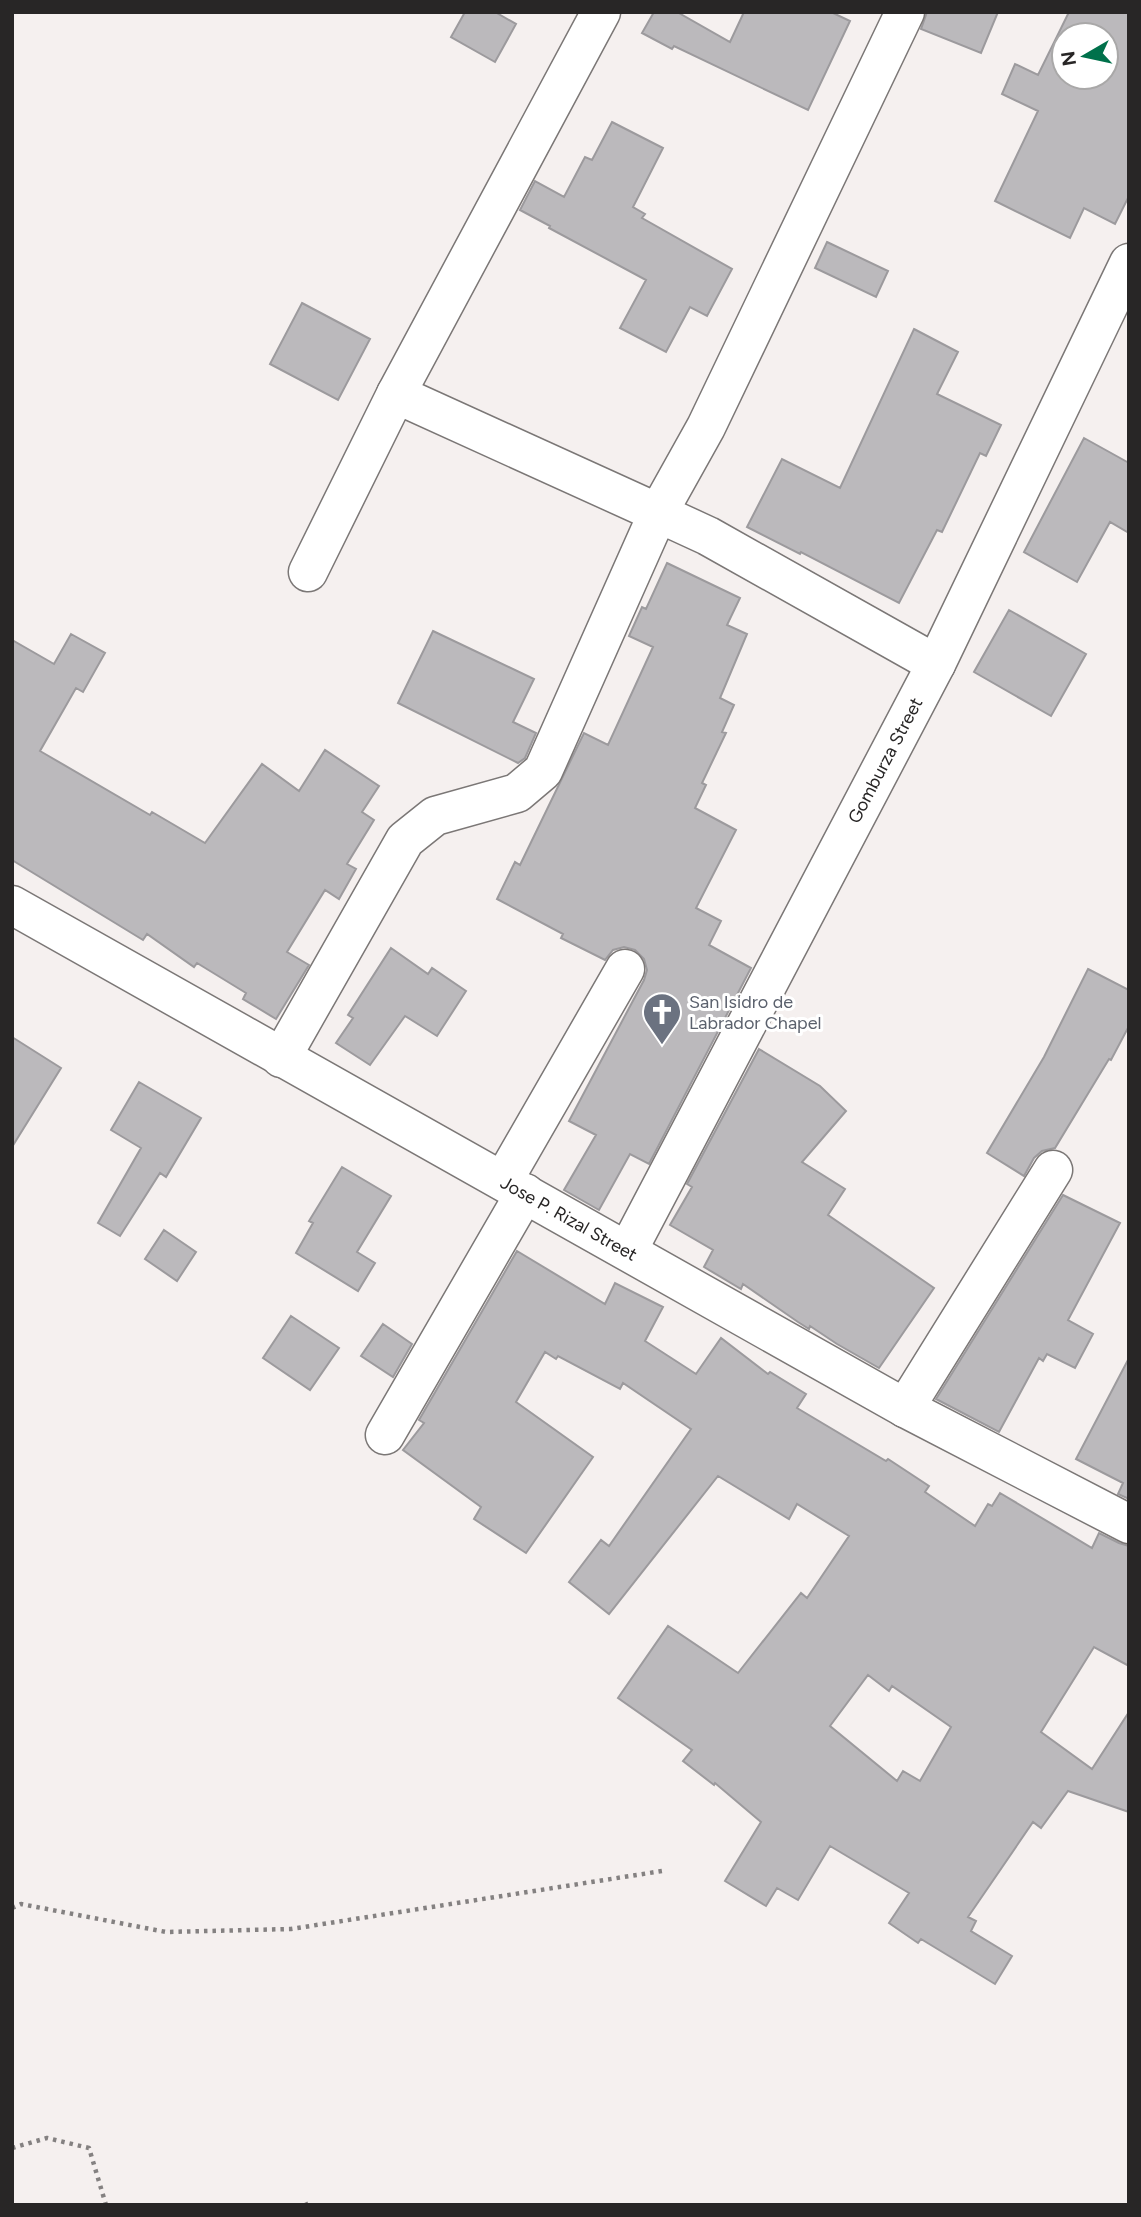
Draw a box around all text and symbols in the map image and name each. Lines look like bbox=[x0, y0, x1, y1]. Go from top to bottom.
north arrow bbox=[1050, 21, 1120, 91]
text: N bbox=[1056, 50, 1081, 68]
street label: Gomburza Street bbox=[843, 694, 927, 827]
church icon: San Isidro de Labrador Chapel bbox=[641, 991, 683, 1046]
place label: San Isidro de Labrador Chapel bbox=[689, 991, 822, 1034]
street label: Jose P. Rizal Street bbox=[497, 1171, 641, 1266]

